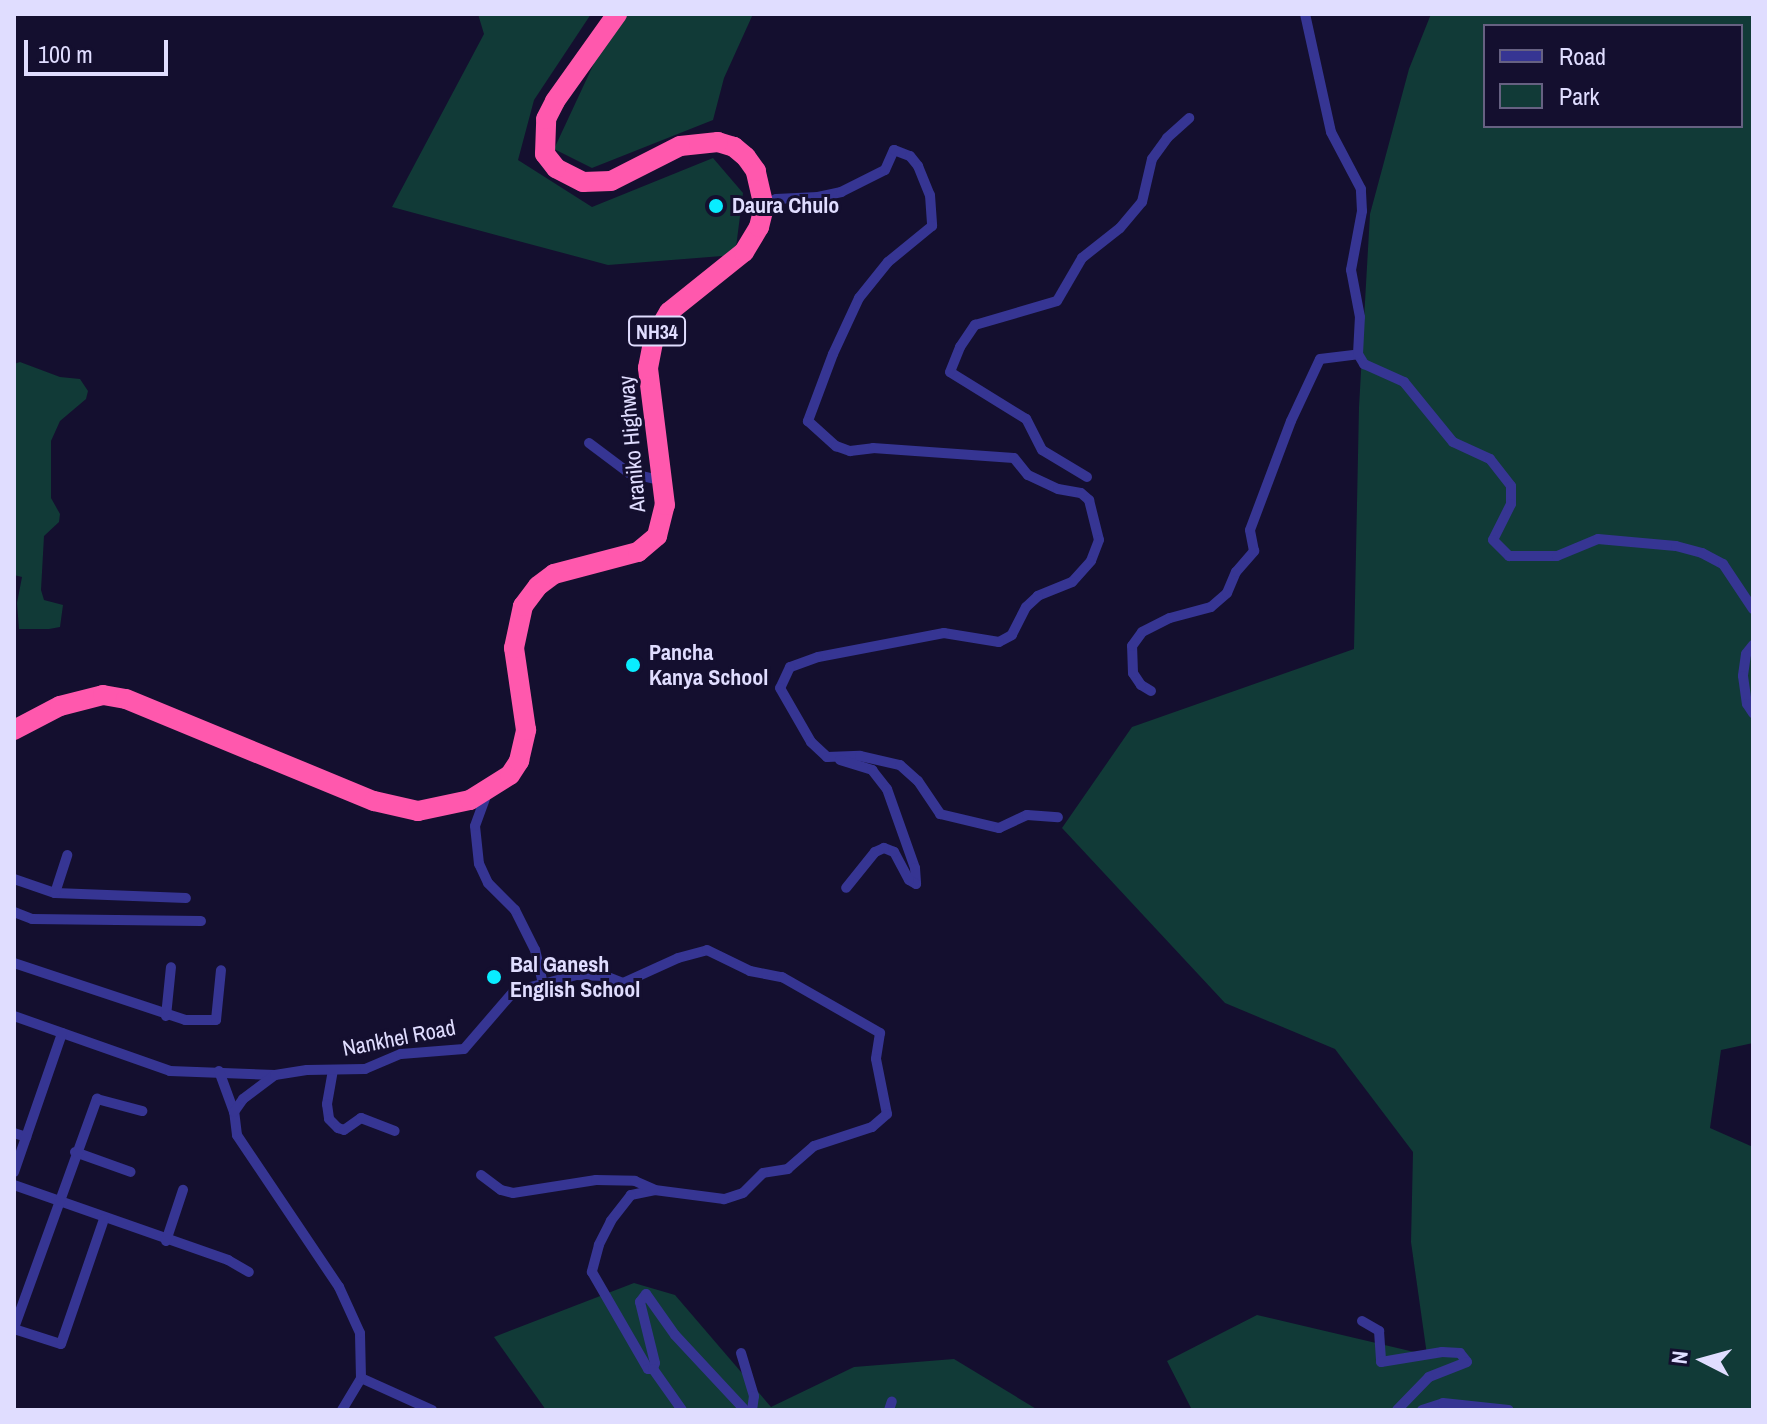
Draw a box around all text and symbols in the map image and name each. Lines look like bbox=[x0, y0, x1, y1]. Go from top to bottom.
scale bar bbox=[28, 24, 172, 74]
legend bbox=[1483, 24, 1743, 128]
text: 100 m bbox=[38, 38, 93, 70]
text: Road bbox=[1559, 40, 1606, 72]
text: Park bbox=[1559, 80, 1599, 112]
place label: Daura Chulo bbox=[732, 193, 839, 219]
marker: Daura Chulo bbox=[707, 197, 725, 215]
road number: NH34 bbox=[627, 315, 687, 347]
street label: Araniko Highway bbox=[613, 374, 651, 514]
place label: Pancha Kanya School bbox=[649, 639, 768, 690]
marker: Pancha Kanya School bbox=[624, 656, 642, 674]
place label: Bal Ganesh English School bbox=[510, 951, 640, 1002]
marker: Bal Ganesh English School bbox=[485, 968, 503, 986]
street label: Nankhel Road bbox=[340, 1014, 458, 1062]
north arrow bbox=[1663, 1320, 1743, 1400]
text: N bbox=[1664, 1349, 1695, 1366]

